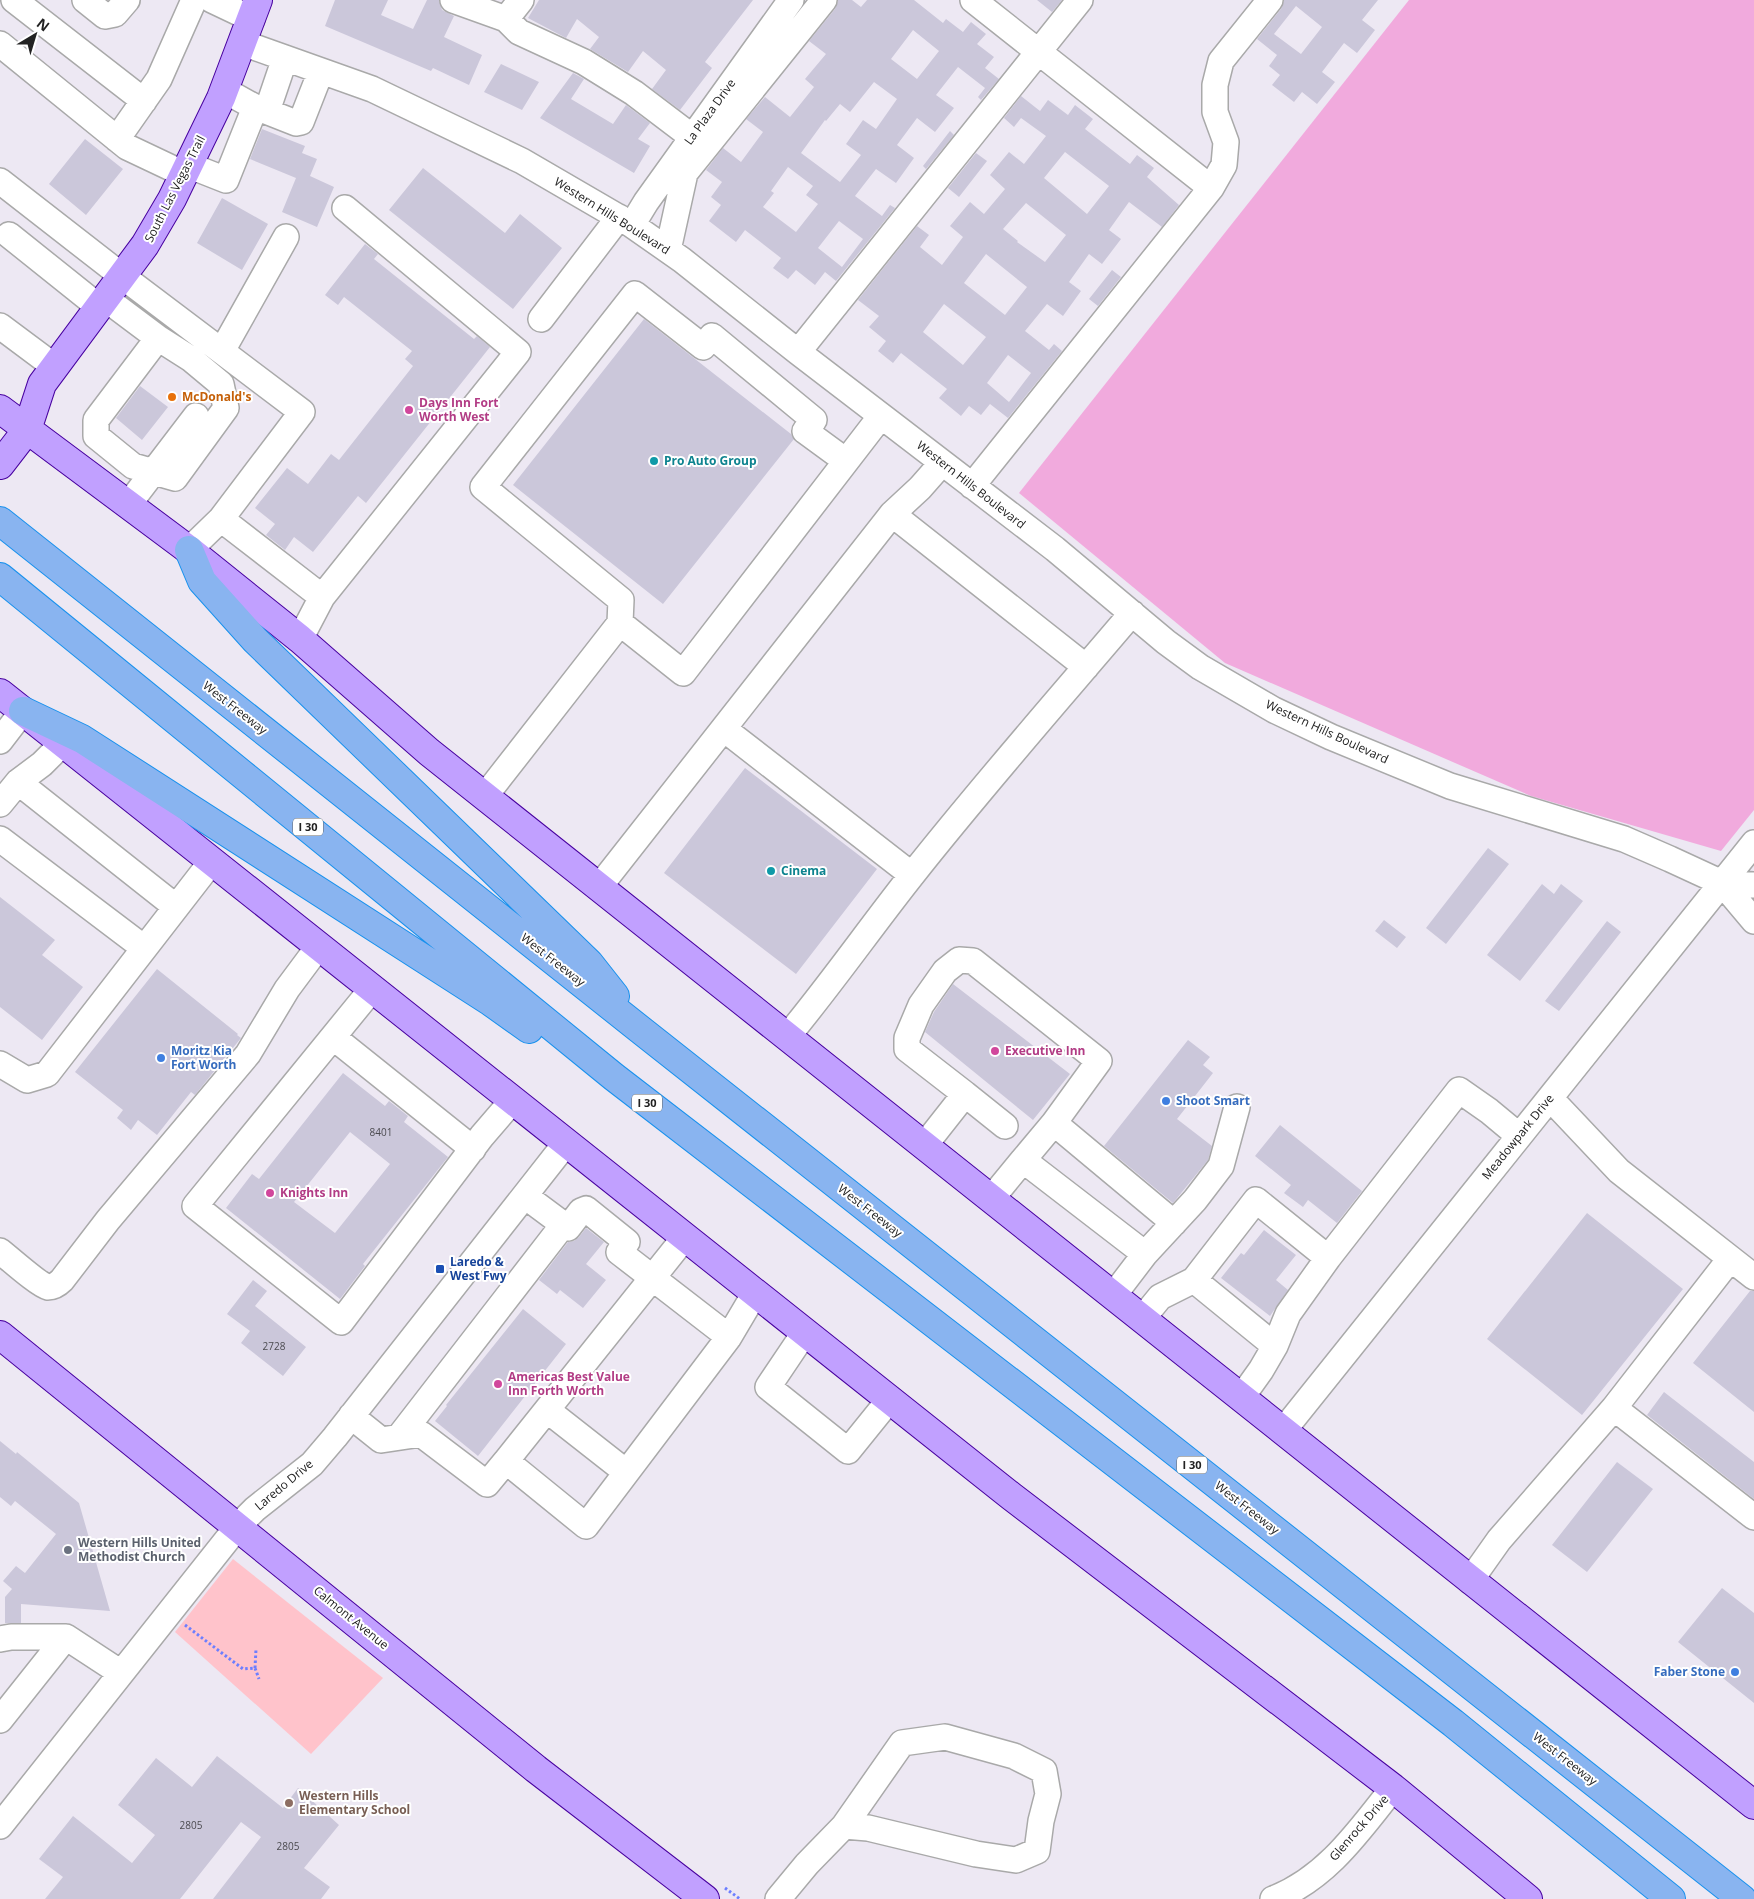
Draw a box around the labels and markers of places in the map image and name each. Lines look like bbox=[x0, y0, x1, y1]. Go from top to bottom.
place label: McDonald's bbox=[182, 388, 251, 405]
marker: McDonald's bbox=[166, 391, 178, 403]
place label: Days Inn Fort Worth West bbox=[419, 394, 499, 425]
marker: Days Inn Fort Worth West bbox=[403, 404, 415, 416]
place label: Pro Auto Group bbox=[664, 452, 757, 469]
marker: Pro Auto Group bbox=[648, 455, 660, 467]
place label: Cinema bbox=[781, 862, 826, 879]
marker: Cinema bbox=[765, 865, 777, 877]
place label: Moritz Kia Fort Worth bbox=[171, 1042, 236, 1073]
place label: Executive Inn bbox=[1005, 1042, 1085, 1059]
marker: Executive Inn bbox=[989, 1045, 1001, 1057]
marker: Moritz Kia Fort Worth bbox=[155, 1052, 167, 1064]
place label: Shoot Smart bbox=[1176, 1092, 1250, 1109]
marker: Shoot Smart bbox=[1160, 1095, 1172, 1107]
place label: Knights Inn bbox=[280, 1184, 348, 1201]
marker: Knights Inn bbox=[264, 1187, 276, 1199]
place label: Laredo & West Fwy bbox=[450, 1253, 507, 1284]
marker: Laredo & West Fwy bbox=[434, 1263, 446, 1275]
place label: Americas Best Value Inn Forth Worth bbox=[508, 1368, 630, 1399]
marker: Americas Best Value Inn Forth Worth bbox=[492, 1378, 504, 1390]
place label: Western Hills United Methodist Church bbox=[78, 1534, 201, 1565]
marker: Western Hills United Methodist Church bbox=[62, 1544, 74, 1556]
place label: Faber Stone bbox=[1654, 1663, 1725, 1680]
marker: Faber Stone bbox=[1729, 1666, 1741, 1678]
place label: Western Hills Elementary School bbox=[299, 1787, 410, 1818]
marker: Western Hills Elementary School bbox=[283, 1797, 295, 1809]

